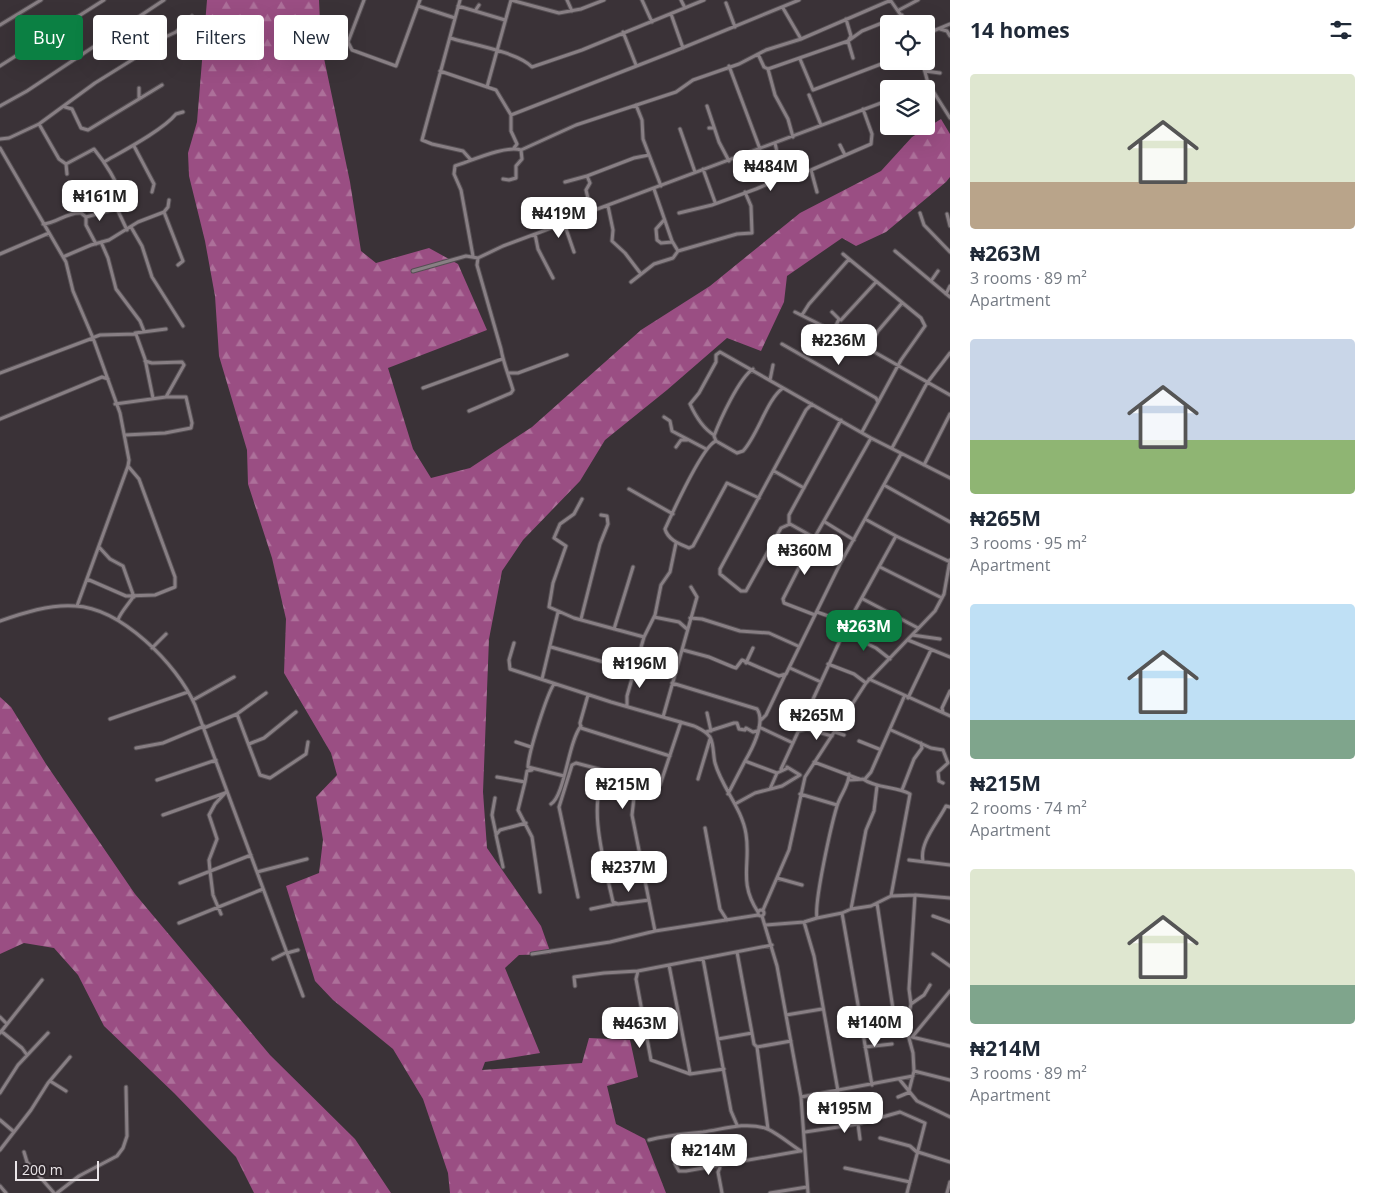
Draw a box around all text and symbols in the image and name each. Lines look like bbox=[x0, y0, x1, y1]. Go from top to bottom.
chip: Buy bbox=[15, 15, 83, 60]
chip: Rent bbox=[93, 15, 167, 60]
chip: Filters bbox=[177, 15, 264, 60]
chip: New bbox=[274, 15, 348, 60]
map controls bbox=[880, 15, 935, 135]
button: locate bbox=[880, 15, 935, 70]
text: 14 homes bbox=[970, 16, 1070, 44]
icon: filters bbox=[1327, 16, 1355, 44]
button: layers bbox=[880, 80, 935, 135]
icon: home bbox=[1118, 107, 1208, 197]
pin: ₦484M bbox=[736, 150, 806, 192]
text: ₦484M bbox=[744, 155, 798, 177]
pin: ₦161M bbox=[65, 180, 135, 222]
text: ₦161M bbox=[73, 185, 127, 207]
pin: ₦419M bbox=[524, 196, 594, 239]
text: ₦419M bbox=[532, 202, 586, 224]
text: ₦263M bbox=[970, 239, 1041, 267]
text: 3 rooms · 89 m² bbox=[970, 267, 1087, 289]
text: Apartment bbox=[970, 289, 1050, 311]
pin: ₦236M bbox=[804, 324, 874, 366]
text: ₦236M bbox=[812, 329, 866, 351]
icon: home bbox=[1118, 372, 1208, 462]
text: ₦265M bbox=[970, 504, 1041, 532]
text: 3 rooms · 95 m² bbox=[970, 532, 1087, 554]
pin: ₦360M bbox=[770, 534, 840, 576]
text: ₦360M bbox=[778, 539, 832, 561]
text: Apartment bbox=[970, 554, 1050, 576]
pin: ₦263M bbox=[829, 610, 899, 652]
text: ₦263M bbox=[837, 615, 891, 637]
icon: home bbox=[1118, 637, 1208, 727]
pin: ₦196M bbox=[605, 646, 675, 689]
text: ₦196M bbox=[613, 652, 667, 674]
pin: ₦265M bbox=[782, 698, 852, 741]
text: ₦265M bbox=[790, 704, 844, 726]
pin: ₦215M bbox=[588, 768, 658, 810]
text: ₦215M bbox=[970, 769, 1041, 797]
text: ₦215M bbox=[596, 773, 650, 795]
text: 2 rooms · 74 m² bbox=[970, 797, 1087, 819]
text: Apartment bbox=[970, 819, 1050, 841]
pin: ₦237M bbox=[594, 850, 664, 893]
text: ₦237M bbox=[602, 856, 656, 878]
icon: home bbox=[1118, 902, 1208, 992]
pin: ₦463M bbox=[605, 1006, 675, 1049]
pin: ₦140M bbox=[840, 1006, 910, 1048]
text: ₦140M bbox=[848, 1011, 902, 1033]
text: ₦463M bbox=[613, 1012, 667, 1034]
text: ₦214M bbox=[970, 1034, 1041, 1062]
text: 3 rooms · 89 m² bbox=[970, 1062, 1087, 1084]
text: Apartment bbox=[970, 1084, 1050, 1106]
pin: ₦195M bbox=[810, 1092, 880, 1134]
text: ₦195M bbox=[818, 1097, 872, 1119]
pin: ₦214M bbox=[674, 1134, 744, 1176]
text: ₦214M bbox=[682, 1139, 736, 1161]
scale bar bbox=[15, 1158, 99, 1181]
text: 200 m bbox=[22, 1160, 63, 1179]

